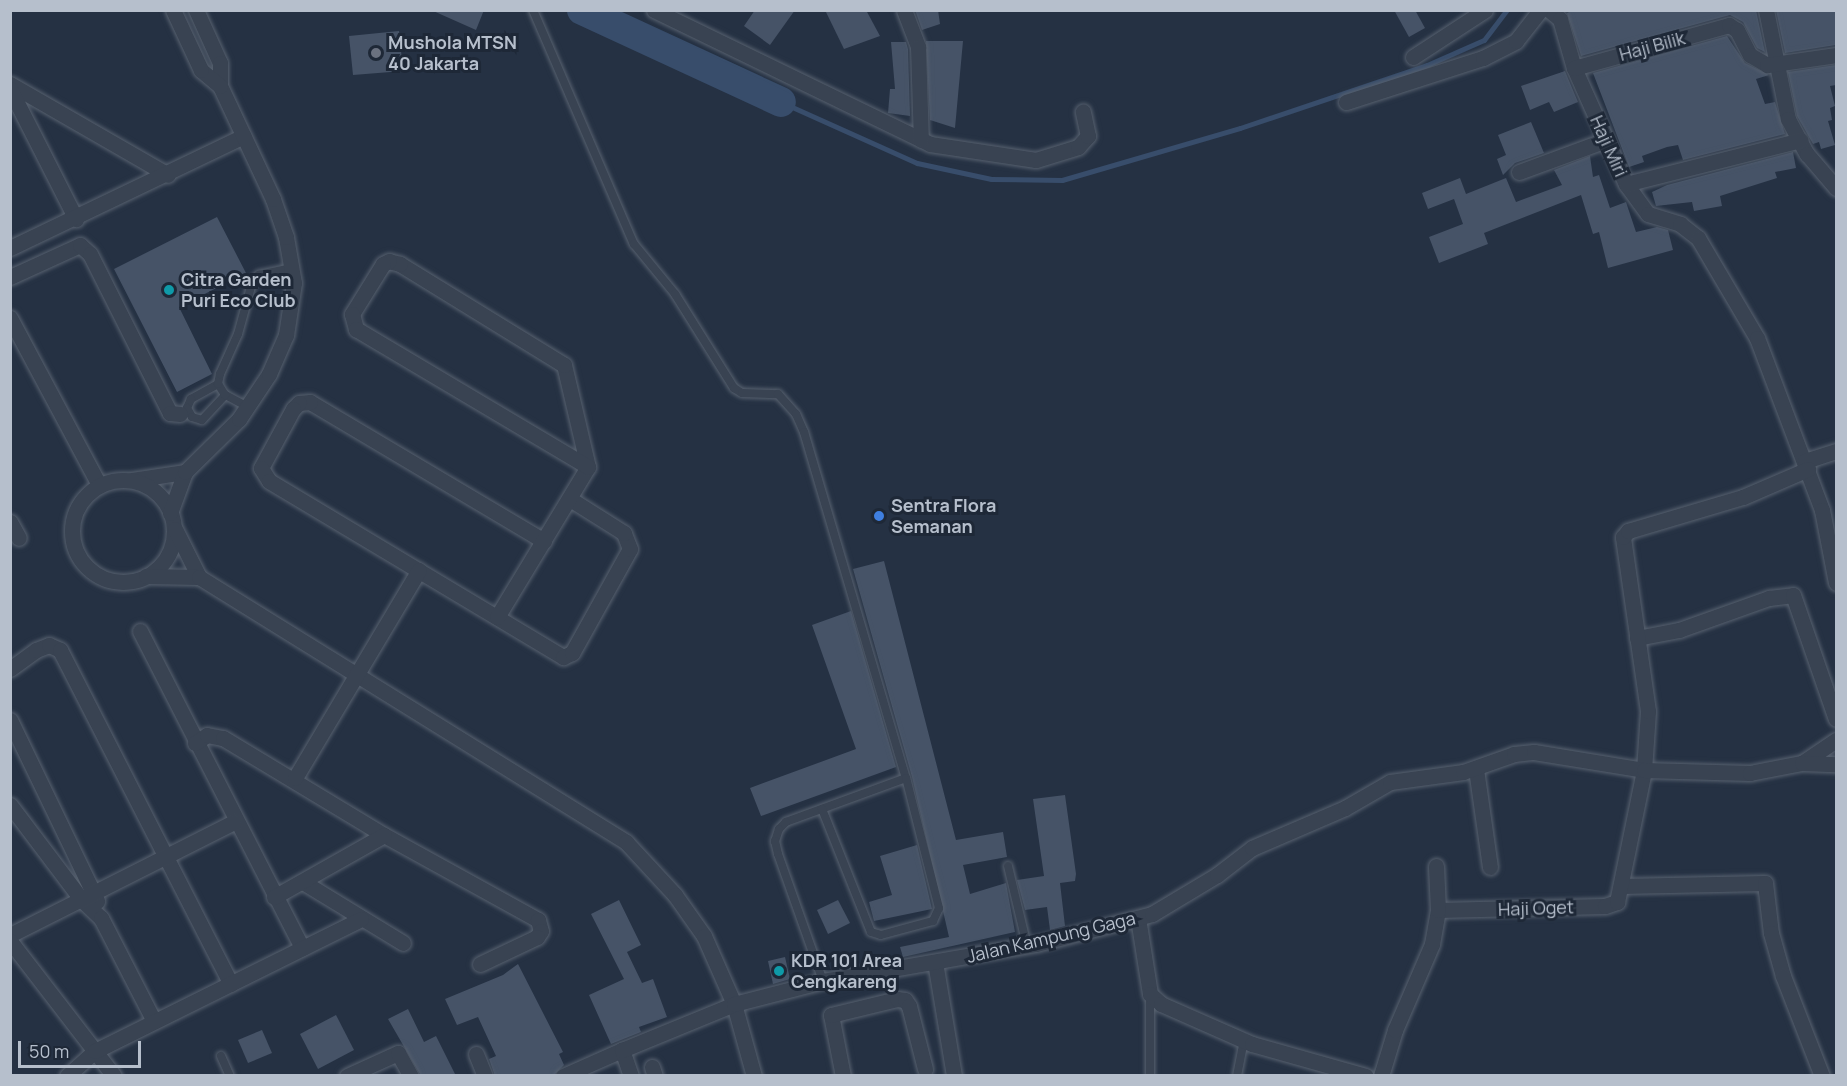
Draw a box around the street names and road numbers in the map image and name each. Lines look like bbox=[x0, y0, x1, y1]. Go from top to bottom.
street label: Haji Bilik bbox=[1617, 27, 1687, 65]
street label: Haji Miri bbox=[1586, 112, 1632, 180]
street label: Haji Oget bbox=[1498, 896, 1574, 920]
street label: Jalan Kampung Gaga bbox=[965, 907, 1137, 967]

